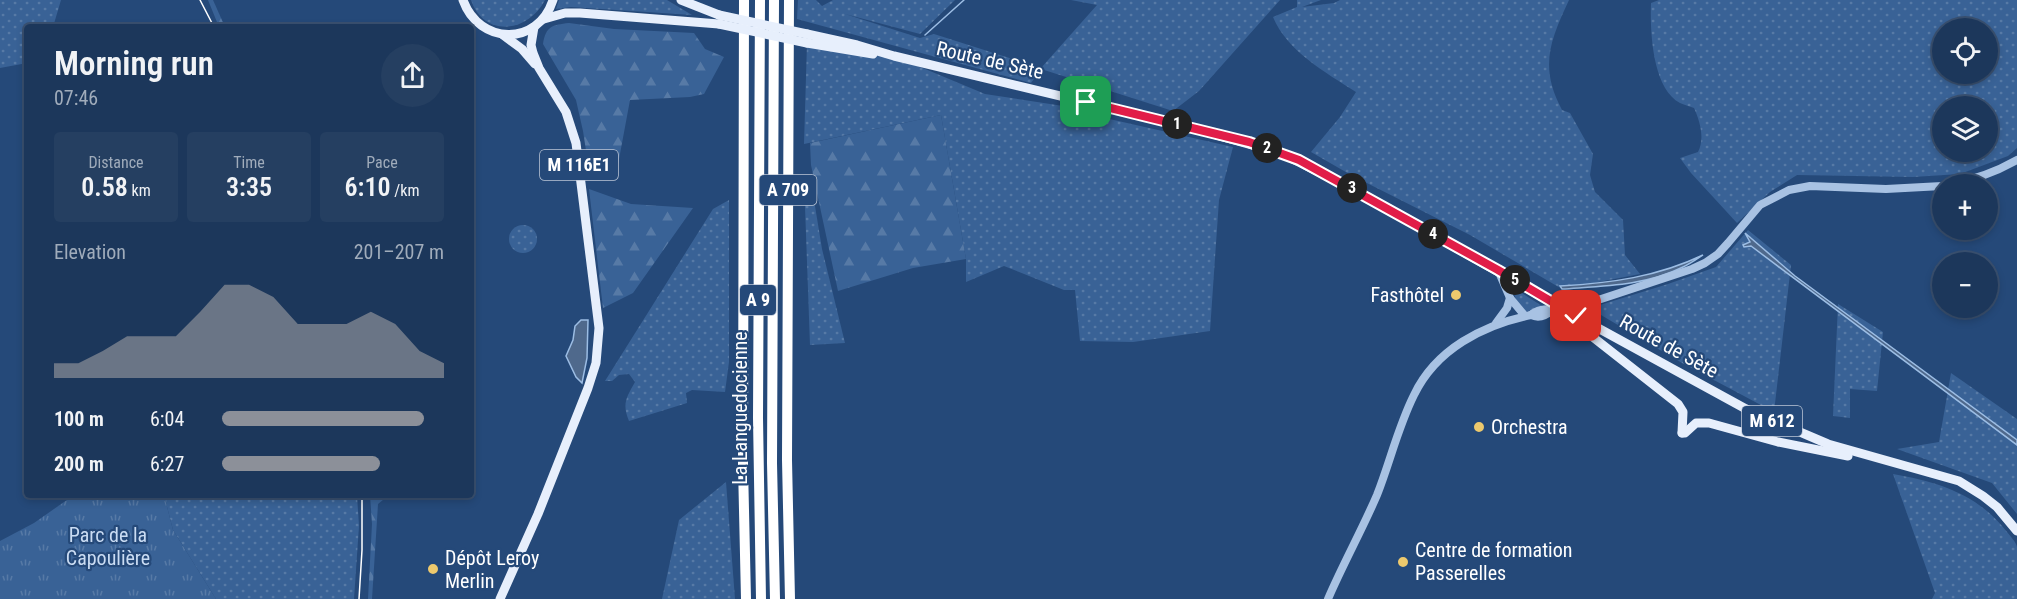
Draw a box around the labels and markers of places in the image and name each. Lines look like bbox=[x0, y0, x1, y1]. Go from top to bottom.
pin bbox=[1060, 76, 1111, 127]
pin: 1 bbox=[1162, 109, 1192, 139]
pin: 2 bbox=[1252, 133, 1282, 163]
pin: 3 bbox=[1337, 173, 1367, 203]
pin: 4 bbox=[1418, 219, 1448, 249]
pin: 5 bbox=[1500, 265, 1530, 295]
place label: Fasthôtel bbox=[1371, 283, 1444, 307]
marker: Fasthôtel bbox=[1449, 288, 1463, 302]
pin bbox=[1550, 290, 1601, 341]
place label: Orchestra bbox=[1491, 415, 1568, 439]
marker: Orchestra bbox=[1472, 420, 1486, 434]
place label: Centre de formation Passerelles bbox=[1415, 538, 1572, 585]
place label: Dépôt Leroy Merlin bbox=[445, 546, 539, 593]
marker: Centre de formation Passerelles bbox=[1396, 555, 1410, 569]
marker: Dépôt Leroy Merlin bbox=[426, 562, 440, 576]

